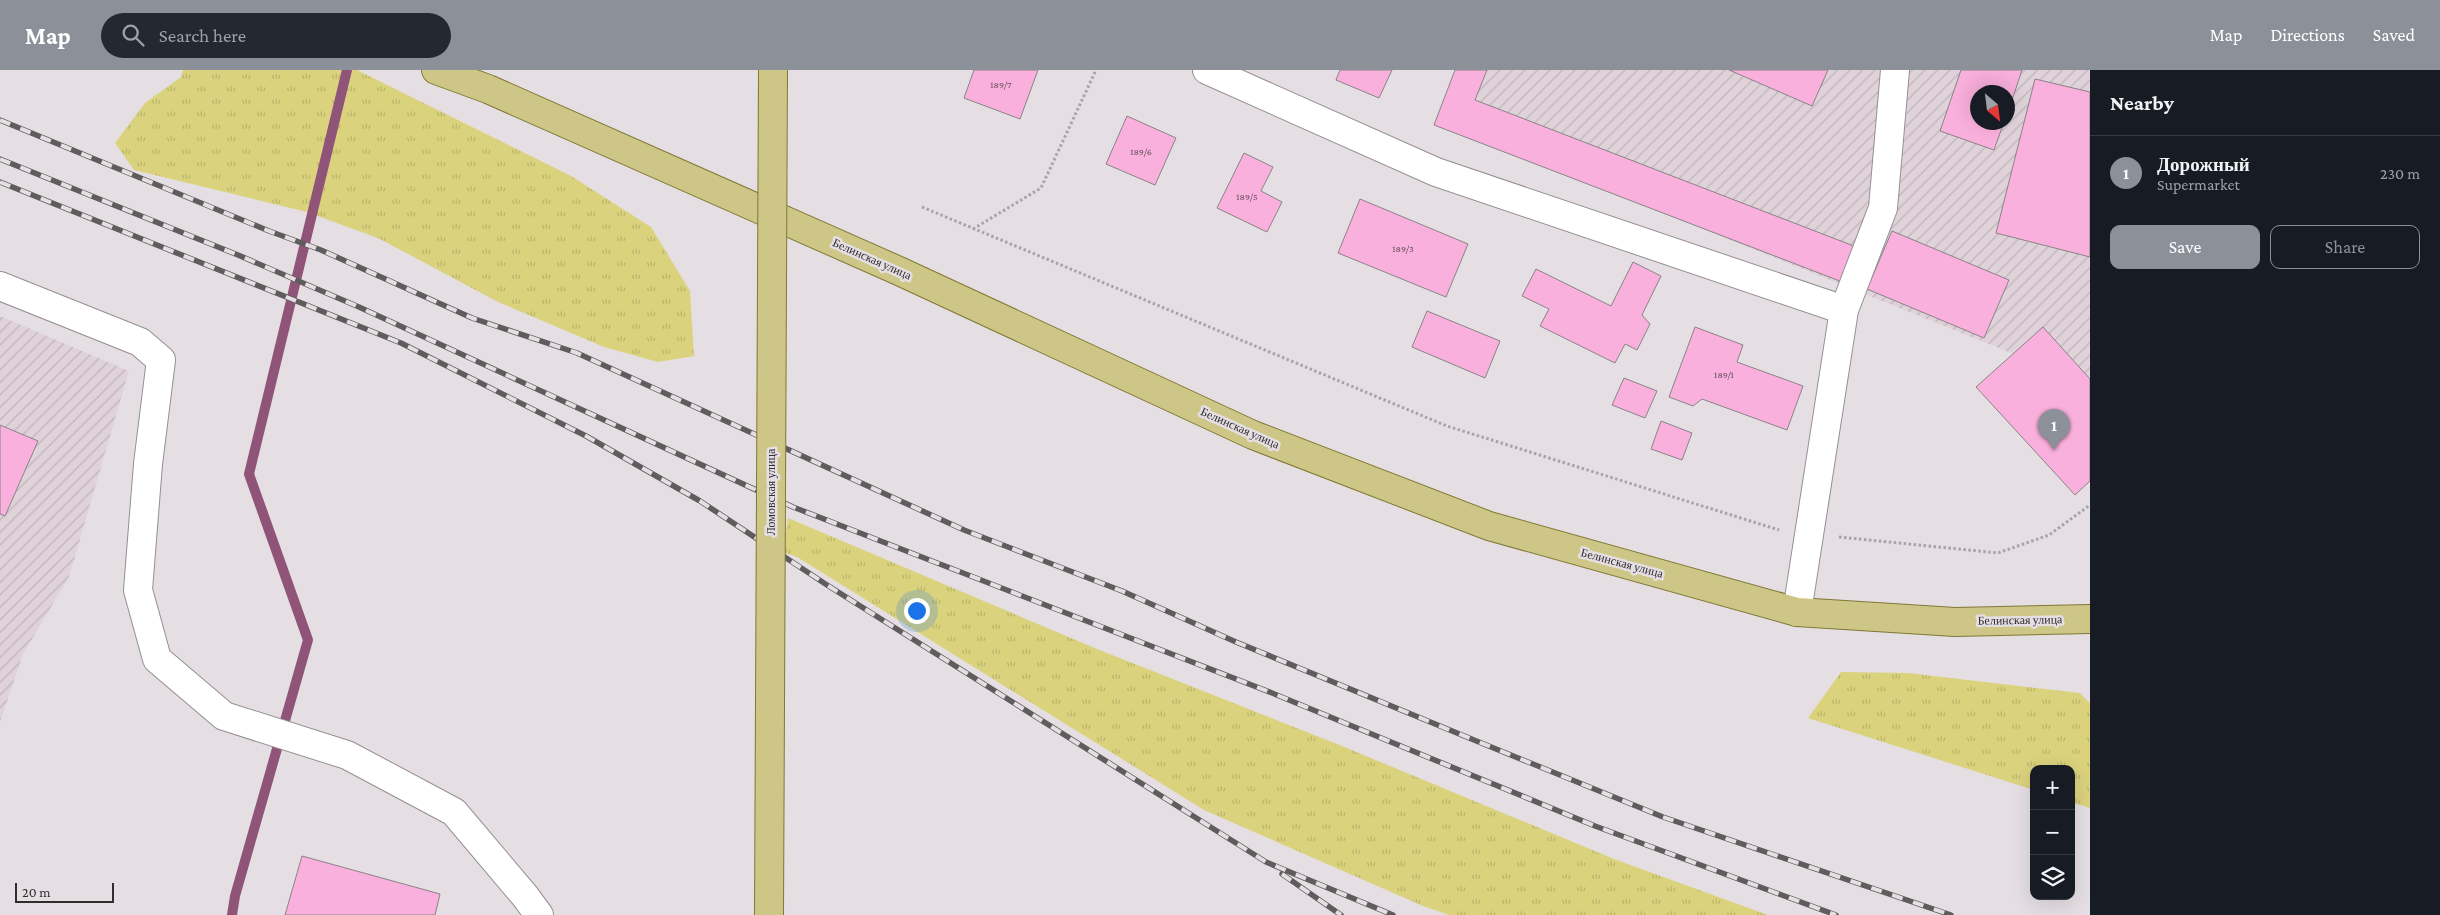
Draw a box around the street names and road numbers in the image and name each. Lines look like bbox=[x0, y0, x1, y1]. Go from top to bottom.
street label: Белинская улица bbox=[830, 235, 914, 283]
street label: Белинская улица bbox=[1198, 404, 1282, 452]
street label: Ломовская улица bbox=[764, 448, 778, 535]
street label: Белинская улица bbox=[1579, 545, 1665, 581]
street label: Белинская улица bbox=[1978, 612, 2063, 628]

